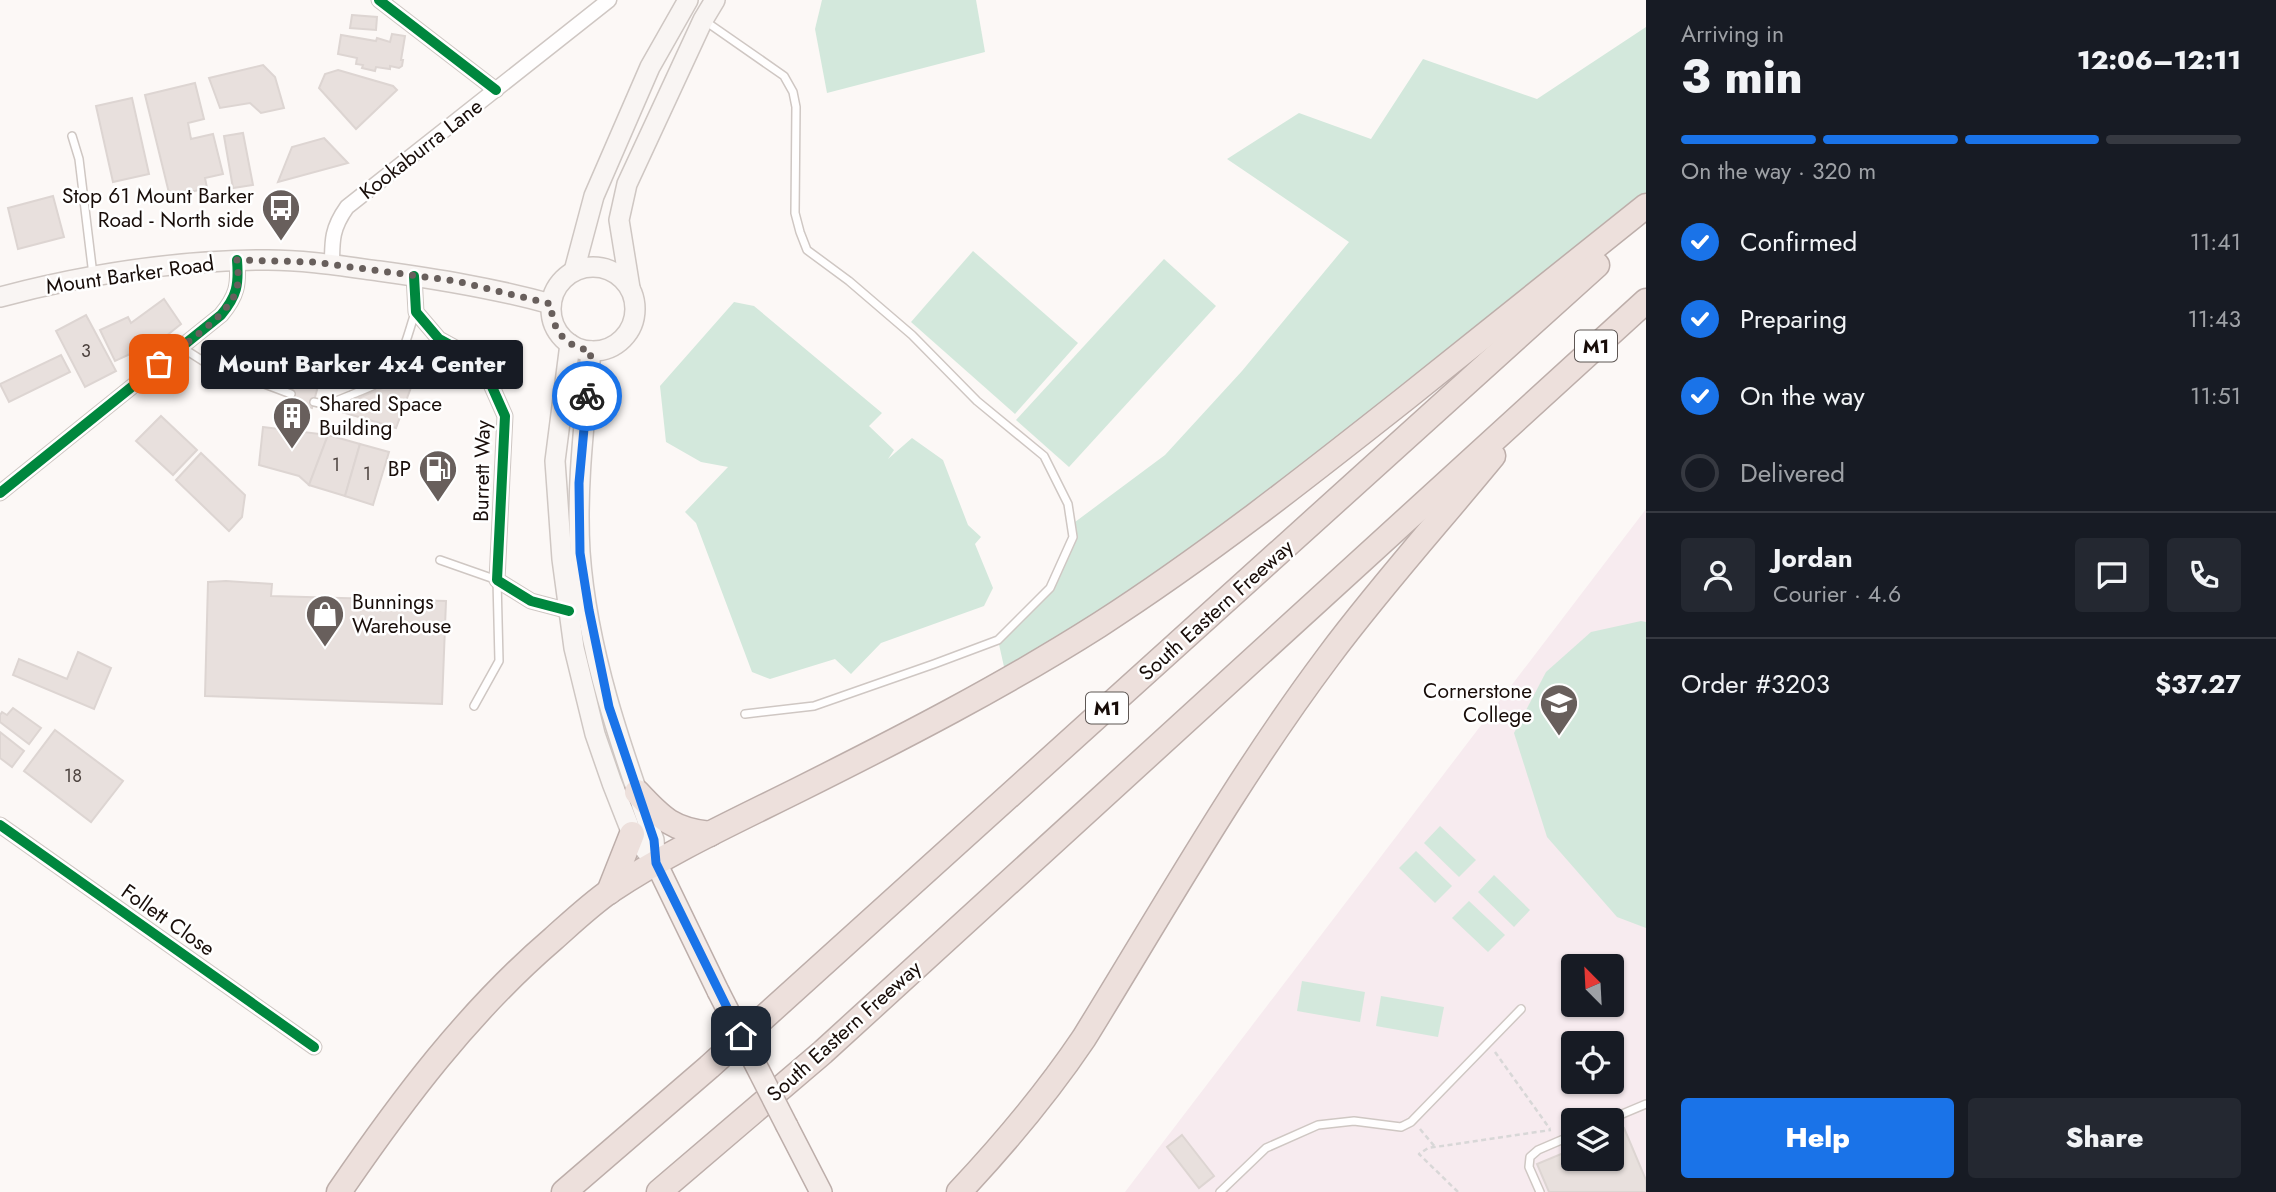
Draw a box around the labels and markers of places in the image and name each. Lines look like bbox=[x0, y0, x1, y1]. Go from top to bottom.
place label: Stop 61 Mount Barker Road - North side bbox=[62, 181, 255, 235]
bus stop icon: Stop 61 Mount Barker Road - North side bbox=[260, 187, 302, 242]
pin bbox=[129, 334, 189, 394]
callout: Mount Barker 4x4 Center bbox=[201, 340, 523, 388]
place label: Shared Space Building bbox=[319, 389, 442, 443]
building icon: Shared Space Building bbox=[271, 395, 313, 450]
fuel station icon: BP bbox=[417, 448, 459, 503]
place label: BP bbox=[388, 454, 411, 484]
place label: Bunnings Warehouse bbox=[352, 587, 451, 641]
shop icon: Bunnings Warehouse bbox=[304, 593, 346, 648]
place label: Cornerstone College bbox=[1423, 676, 1532, 730]
school or university icon: Cornerstone College bbox=[1538, 682, 1580, 737]
pin bbox=[711, 1006, 771, 1066]

